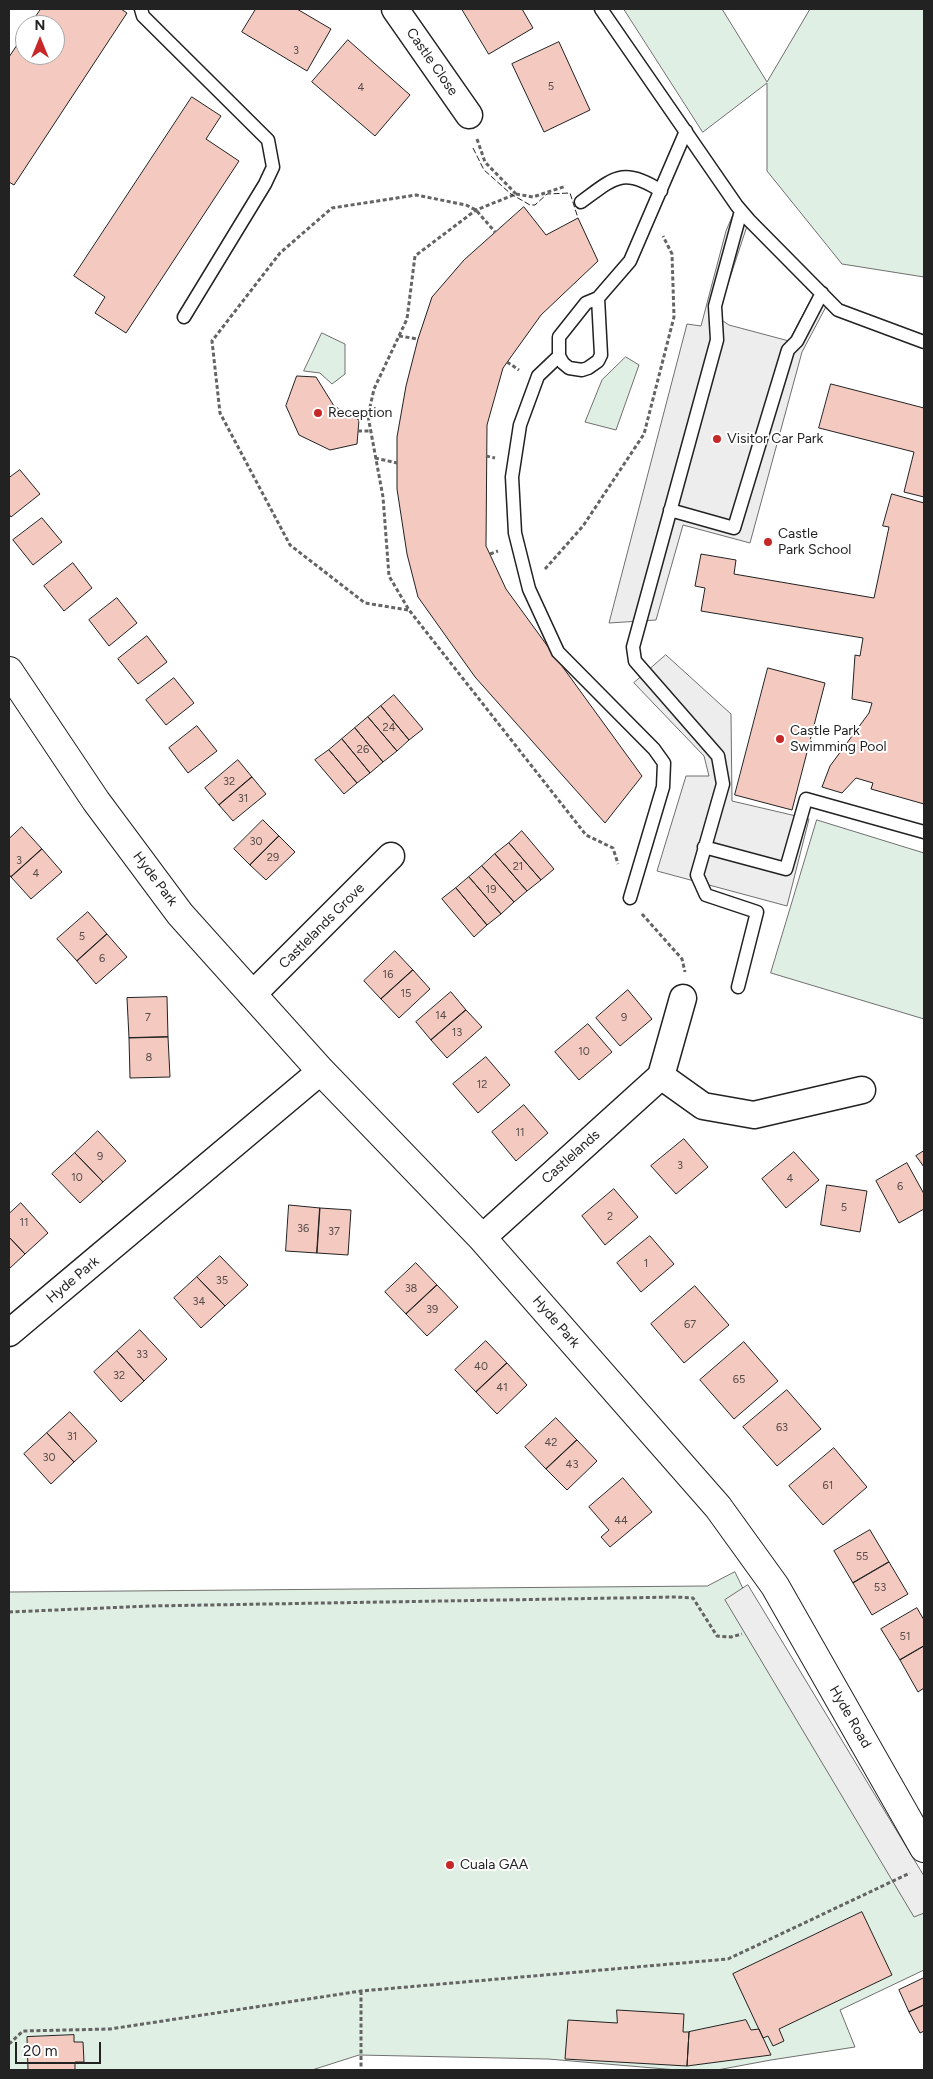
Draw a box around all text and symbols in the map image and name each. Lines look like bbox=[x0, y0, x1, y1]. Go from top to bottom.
north arrow bbox=[15, 15, 65, 65]
text: N bbox=[35, 17, 45, 34]
street label: Castle Close bbox=[403, 25, 461, 99]
house number: 3 bbox=[293, 44, 299, 58]
house number: 5 bbox=[548, 80, 554, 94]
house number: 4 bbox=[358, 81, 364, 95]
place label: Reception bbox=[328, 405, 392, 421]
marker: Reception bbox=[312, 407, 324, 419]
place label: Visitor Car Park bbox=[727, 431, 823, 447]
marker: Visitor Car Park bbox=[711, 433, 723, 445]
place label: Castle Park School bbox=[778, 526, 851, 558]
marker: Castle Park School bbox=[762, 536, 774, 548]
house number: 24 bbox=[383, 721, 395, 735]
place label: Castle Park Swimming Pool bbox=[790, 723, 887, 756]
marker: Castle Park Swimming Pool bbox=[774, 733, 786, 745]
house number: 26 bbox=[357, 743, 369, 757]
house number: 32 bbox=[223, 775, 235, 789]
house number: 31 bbox=[238, 792, 248, 806]
house number: 30 bbox=[249, 835, 263, 849]
street label: Hyde Park bbox=[129, 849, 181, 909]
house number: 29 bbox=[267, 851, 279, 865]
house number: 3 bbox=[16, 854, 22, 868]
house number: 21 bbox=[513, 860, 523, 874]
house number: 4 bbox=[33, 867, 39, 881]
street label: Castlelands Grove bbox=[276, 880, 368, 972]
house number: 19 bbox=[486, 883, 496, 897]
house number: 5 bbox=[79, 930, 85, 944]
house number: 6 bbox=[99, 952, 105, 966]
house number: 16 bbox=[383, 968, 393, 982]
house number: 15 bbox=[401, 987, 411, 1001]
house number: 14 bbox=[435, 1009, 447, 1023]
house number: 7 bbox=[145, 1011, 151, 1025]
house number: 9 bbox=[621, 1011, 627, 1025]
house number: 13 bbox=[452, 1026, 462, 1040]
house number: 10 bbox=[578, 1045, 590, 1059]
house number: 8 bbox=[146, 1051, 152, 1065]
house number: 12 bbox=[477, 1078, 487, 1092]
house number: 11 bbox=[515, 1126, 525, 1140]
street label: Castlelands bbox=[538, 1126, 604, 1188]
house number: 9 bbox=[97, 1150, 103, 1164]
house number: 3 bbox=[677, 1159, 683, 1173]
house number: 10 bbox=[71, 1171, 83, 1185]
house number: 4 bbox=[787, 1172, 793, 1186]
house number: 6 bbox=[897, 1180, 903, 1194]
house number: 5 bbox=[841, 1201, 847, 1215]
house number: 2 bbox=[607, 1210, 613, 1224]
house number: 11 bbox=[19, 1216, 29, 1230]
house number: 36 bbox=[297, 1222, 309, 1236]
house number: 37 bbox=[328, 1225, 340, 1239]
street label: Hyde Park bbox=[43, 1253, 103, 1307]
house number: 1 bbox=[644, 1257, 648, 1271]
house number: 35 bbox=[216, 1274, 228, 1288]
house number: 38 bbox=[405, 1282, 417, 1296]
street label: Hyde Park bbox=[529, 1292, 583, 1352]
house number: 34 bbox=[193, 1295, 205, 1309]
house number: 39 bbox=[426, 1303, 438, 1317]
house number: 67 bbox=[684, 1318, 696, 1332]
house number: 33 bbox=[136, 1348, 148, 1362]
house number: 40 bbox=[474, 1360, 488, 1374]
house number: 32 bbox=[113, 1369, 125, 1383]
house number: 65 bbox=[733, 1373, 745, 1387]
house number: 41 bbox=[496, 1381, 508, 1395]
house number: 63 bbox=[776, 1421, 788, 1435]
house number: 31 bbox=[67, 1430, 77, 1444]
house number: 42 bbox=[545, 1436, 557, 1450]
house number: 30 bbox=[42, 1451, 56, 1465]
house number: 43 bbox=[566, 1458, 578, 1472]
house number: 61 bbox=[823, 1479, 833, 1493]
house number: 44 bbox=[614, 1514, 628, 1528]
house number: 55 bbox=[856, 1550, 868, 1564]
house number: 53 bbox=[874, 1581, 886, 1595]
house number: 51 bbox=[900, 1630, 910, 1644]
street label: Hyde Road bbox=[825, 1683, 875, 1751]
place label: Cuala GAA bbox=[460, 1857, 528, 1873]
marker: Cuala GAA bbox=[444, 1859, 456, 1871]
scale bar bbox=[18, 2032, 104, 2064]
text: 20 m bbox=[23, 2042, 57, 2060]

